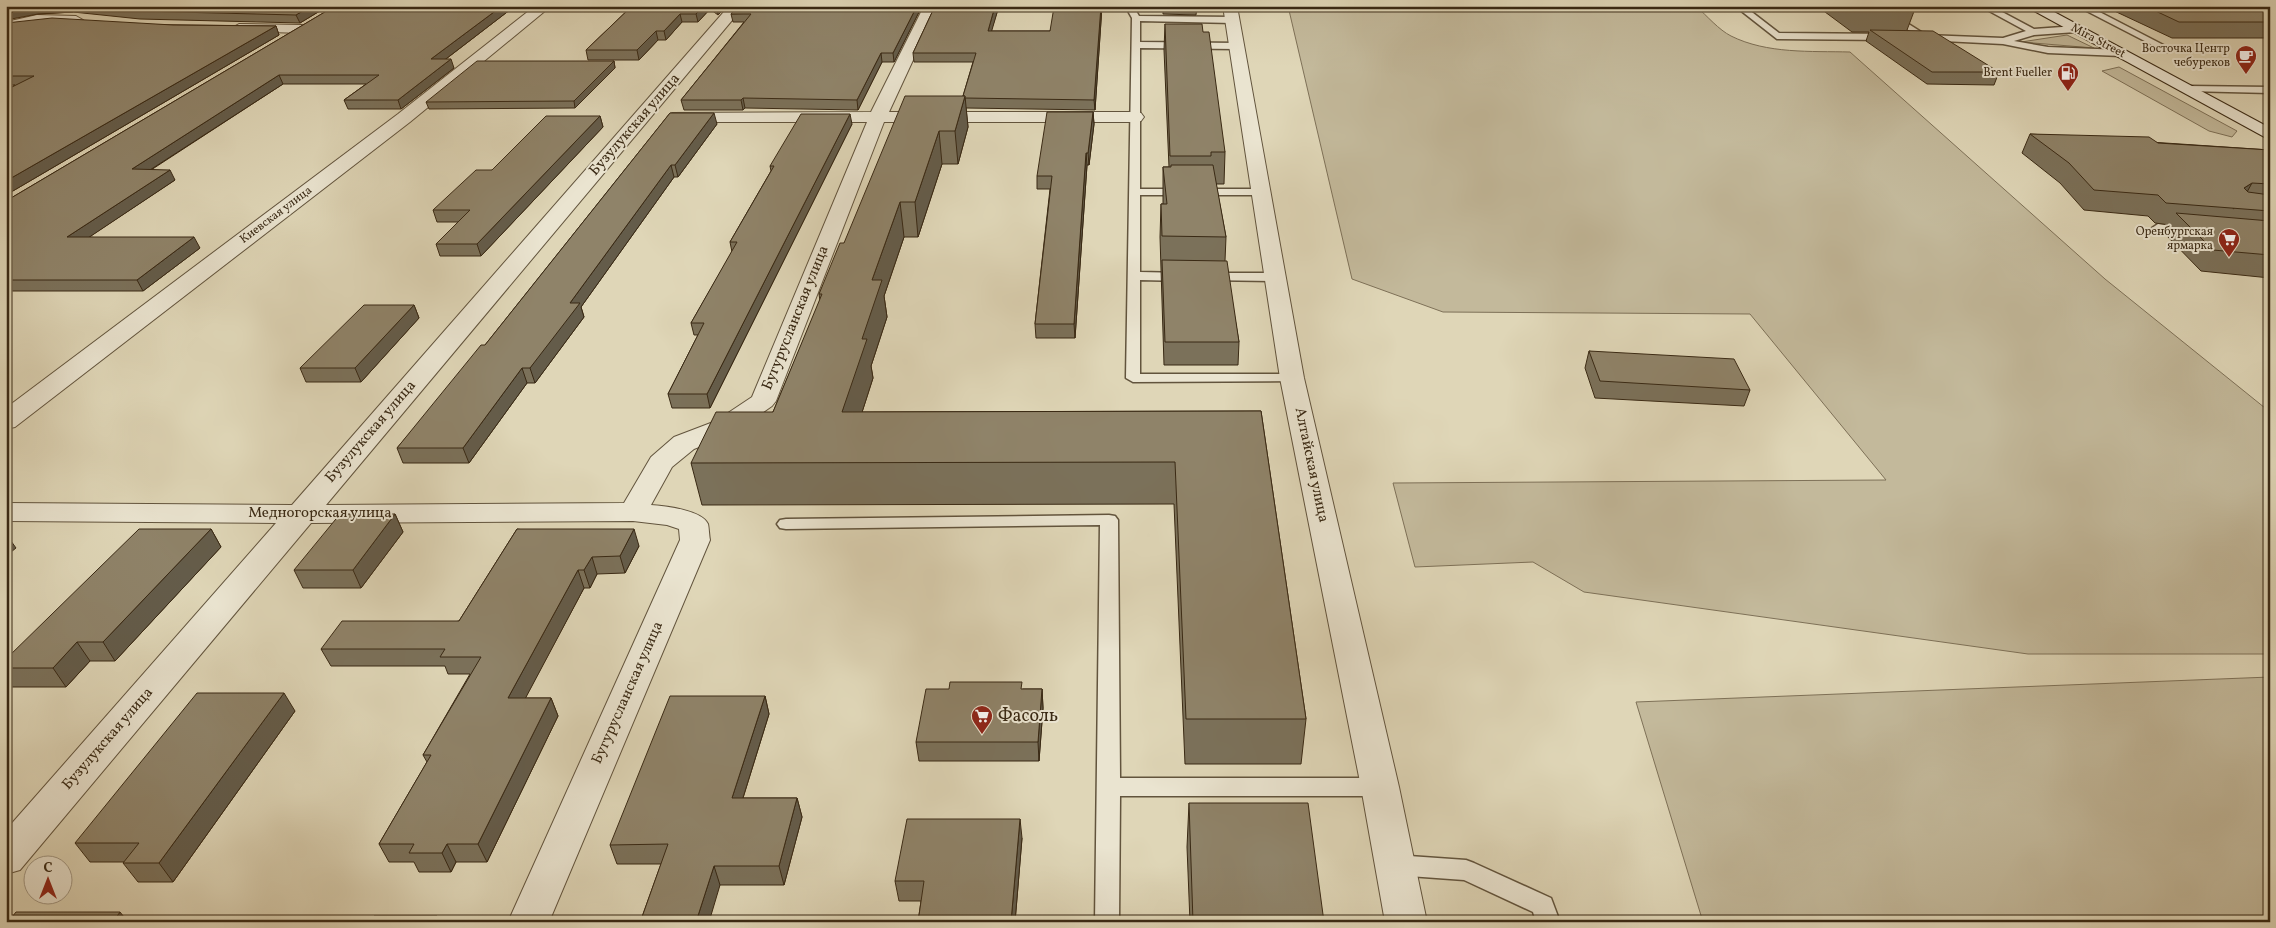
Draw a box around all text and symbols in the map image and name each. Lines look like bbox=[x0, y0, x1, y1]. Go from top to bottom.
street label: Mira Street bbox=[2068, 20, 2128, 62]
place label: Восточка Центр чебуреков bbox=[2142, 41, 2230, 71]
cafe icon: Восточка Центр чебуреков bbox=[2234, 44, 2258, 75]
fuel station icon: Brent Fueller bbox=[2056, 61, 2080, 92]
place label: Brent Fueller bbox=[1983, 65, 2052, 81]
street label: Бузулукская улица bbox=[585, 69, 685, 181]
street label: Киевская улица bbox=[237, 183, 315, 247]
place label: Оренбургская ярмарка bbox=[2136, 224, 2213, 254]
supermarket icon: Оренбургская ярмарка bbox=[2217, 227, 2241, 258]
street label: Бугурусланская улица bbox=[757, 243, 835, 393]
street label: Бузулукская улица bbox=[321, 376, 421, 488]
street label: Алтайская улица bbox=[1289, 406, 1333, 524]
street label: Медногорская улица bbox=[248, 503, 392, 524]
street label: Бугурусланская улица bbox=[587, 618, 669, 768]
street label: Бузулукская улица bbox=[58, 683, 158, 795]
supermarket icon: Фасоль bbox=[970, 704, 994, 735]
place label: Фасоль bbox=[998, 704, 1058, 729]
north arrow bbox=[22, 856, 72, 906]
text: С bbox=[43, 859, 53, 878]

